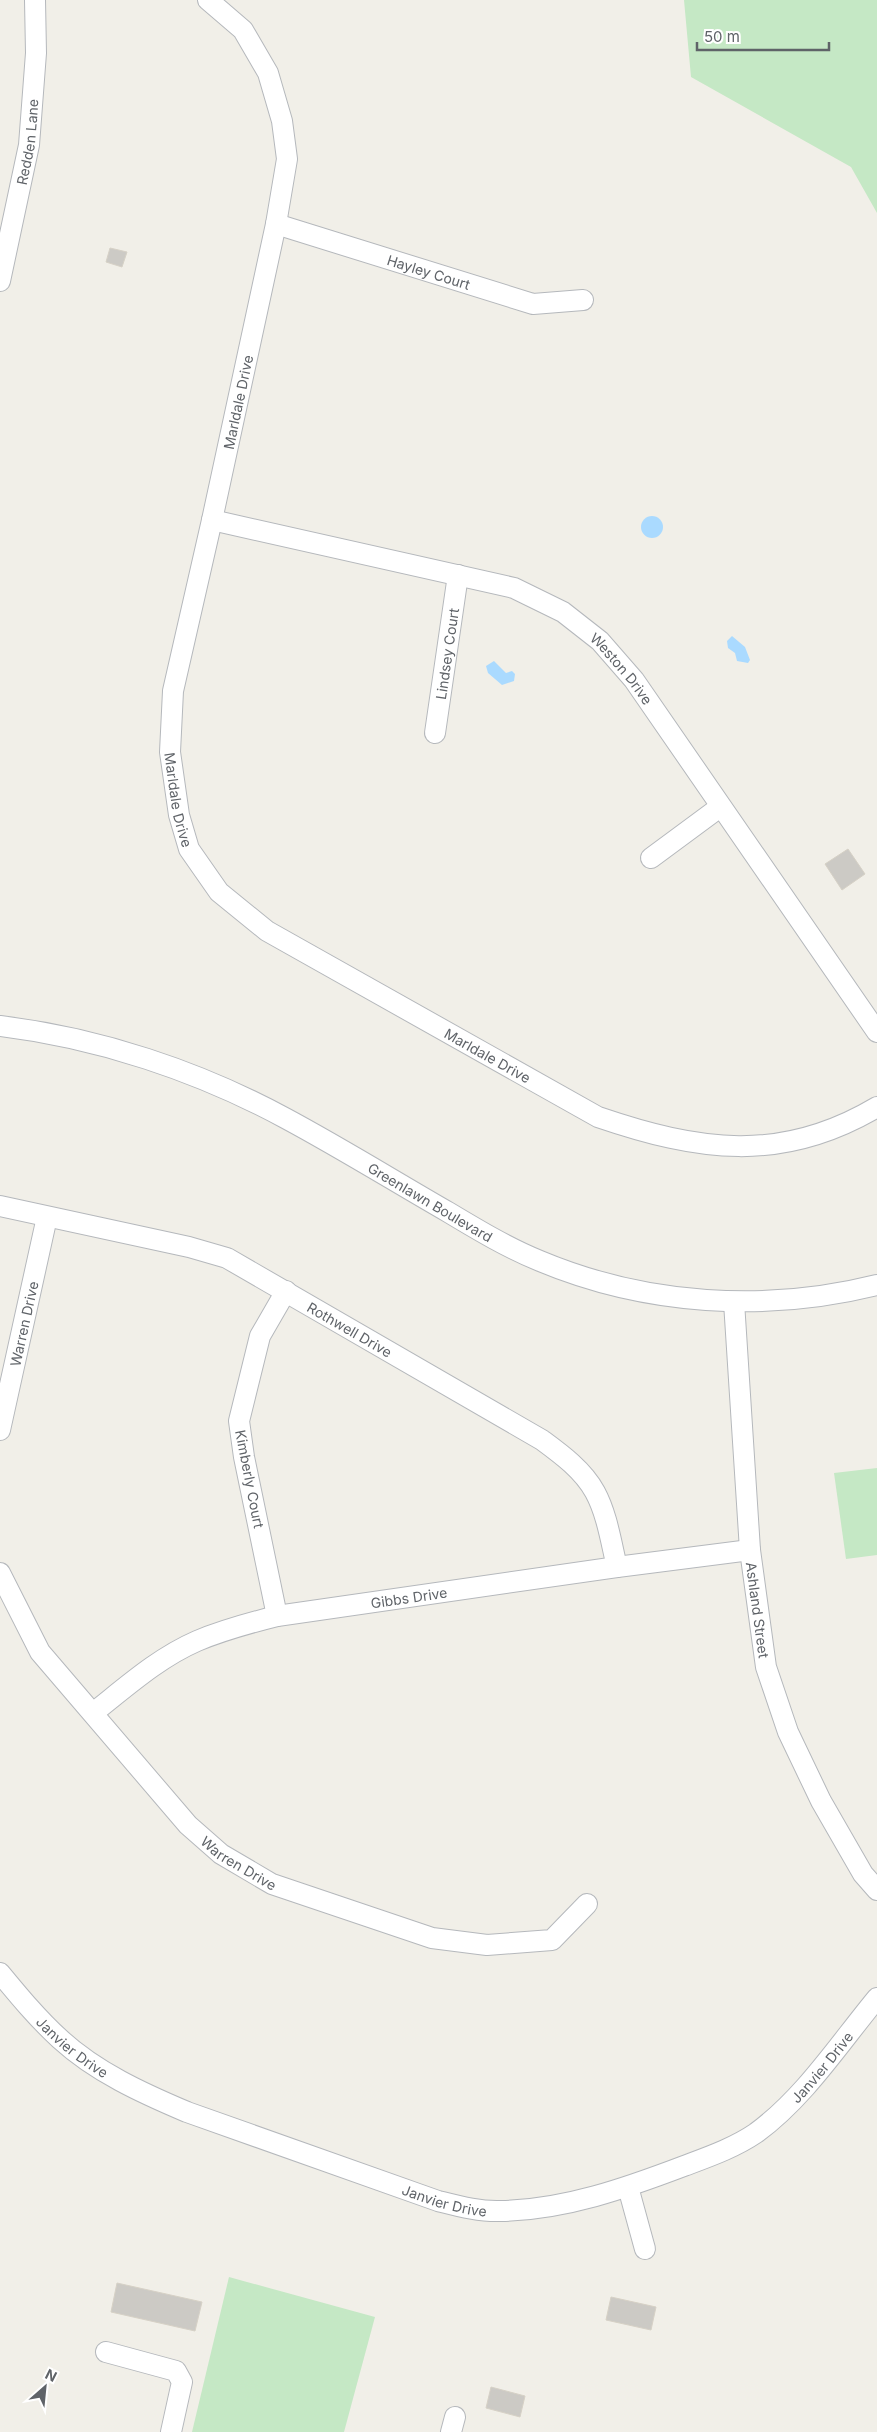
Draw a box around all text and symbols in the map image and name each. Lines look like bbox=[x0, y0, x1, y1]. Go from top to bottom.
scale bar bbox=[697, 20, 830, 52]
text: 50 m bbox=[704, 27, 740, 46]
street label: Redden Lane bbox=[12, 98, 41, 186]
street label: Hayley Court bbox=[385, 251, 473, 293]
street label: Marldale Drive bbox=[220, 353, 256, 451]
street label: Lindsey Court bbox=[431, 607, 462, 701]
street label: Weston Drive bbox=[587, 629, 657, 707]
street label: Marldale Drive bbox=[162, 751, 196, 849]
street label: Marldale Drive bbox=[442, 1024, 534, 1086]
street label: Greenlawn Boulevard bbox=[365, 1159, 496, 1245]
street label: Warren Drive bbox=[6, 1279, 41, 1368]
street label: Rothwell Drive bbox=[305, 1298, 395, 1360]
street label: Kimberly Court bbox=[232, 1428, 268, 1530]
street label: Ashland Street bbox=[743, 1561, 773, 1660]
street label: Gibbs Drive bbox=[369, 1583, 448, 1611]
street label: Warren Drive bbox=[198, 1832, 280, 1893]
street label: Janvier Drive bbox=[33, 2013, 112, 2081]
street label: Janvier Drive bbox=[787, 2028, 856, 2106]
street label: Janvier Drive bbox=[400, 2180, 488, 2219]
north arrow bbox=[20, 2362, 70, 2412]
text: N bbox=[43, 2365, 60, 2385]

